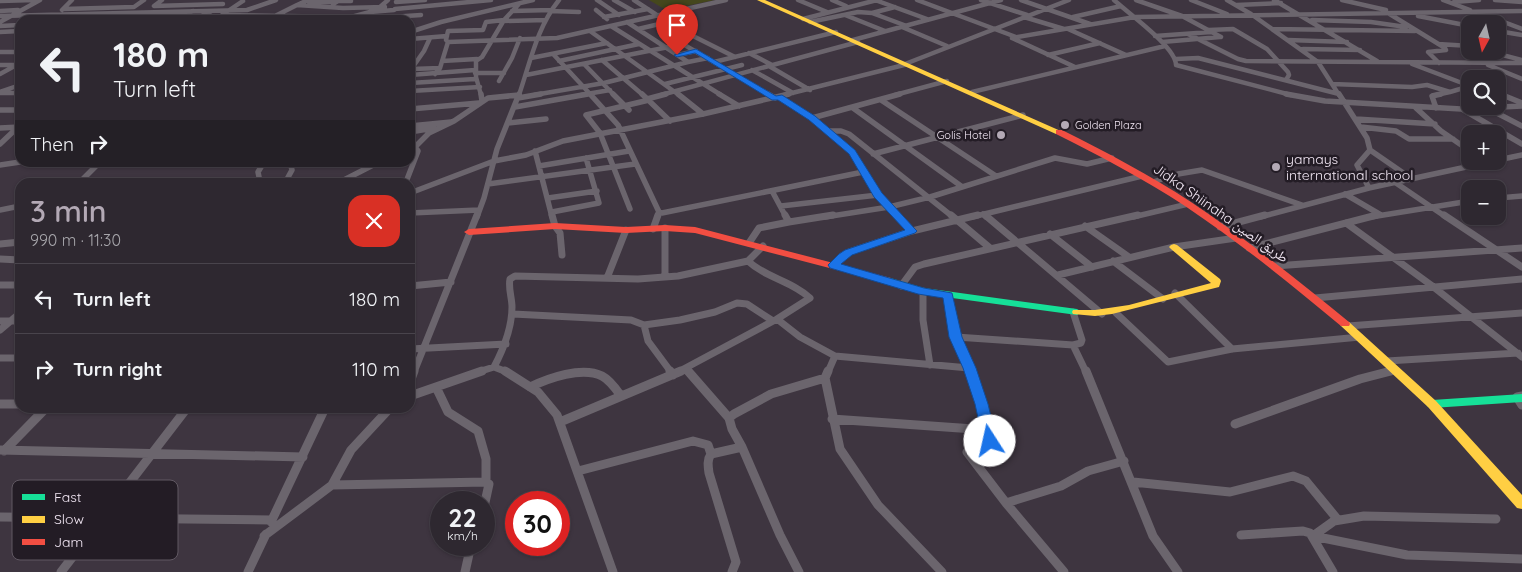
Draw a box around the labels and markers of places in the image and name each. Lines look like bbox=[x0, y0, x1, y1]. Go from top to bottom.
pin bbox=[656, 4, 698, 55]
place label: Golden Plaza bbox=[1075, 118, 1142, 132]
marker: Golden Plaza bbox=[1059, 119, 1071, 131]
place label: Golis Hotel bbox=[937, 128, 991, 142]
marker: Golis Hotel bbox=[995, 129, 1007, 141]
place label: yamays international school bbox=[1286, 150, 1413, 184]
marker: yamays international school bbox=[1270, 161, 1282, 173]

